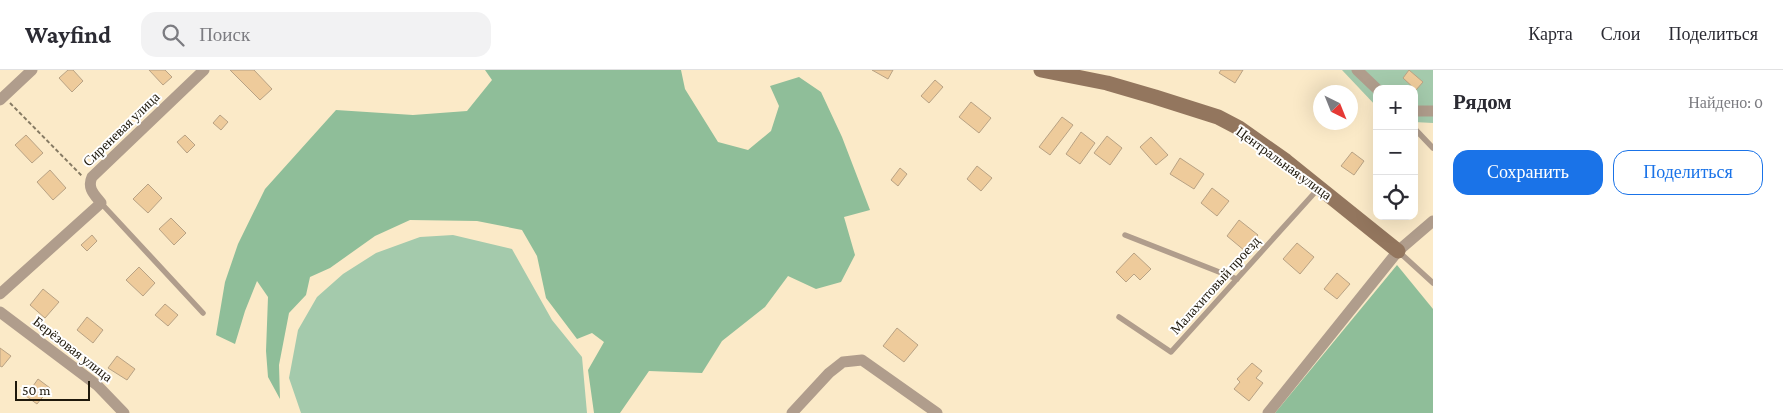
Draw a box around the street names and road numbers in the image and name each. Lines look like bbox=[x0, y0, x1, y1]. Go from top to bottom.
street label: Сиреневая улица bbox=[79, 88, 163, 169]
street label: Центральная улица bbox=[1233, 123, 1336, 203]
street label: Малахитовый проезд bbox=[1167, 233, 1263, 337]
street label: Берёзовая улица bbox=[30, 313, 116, 385]

